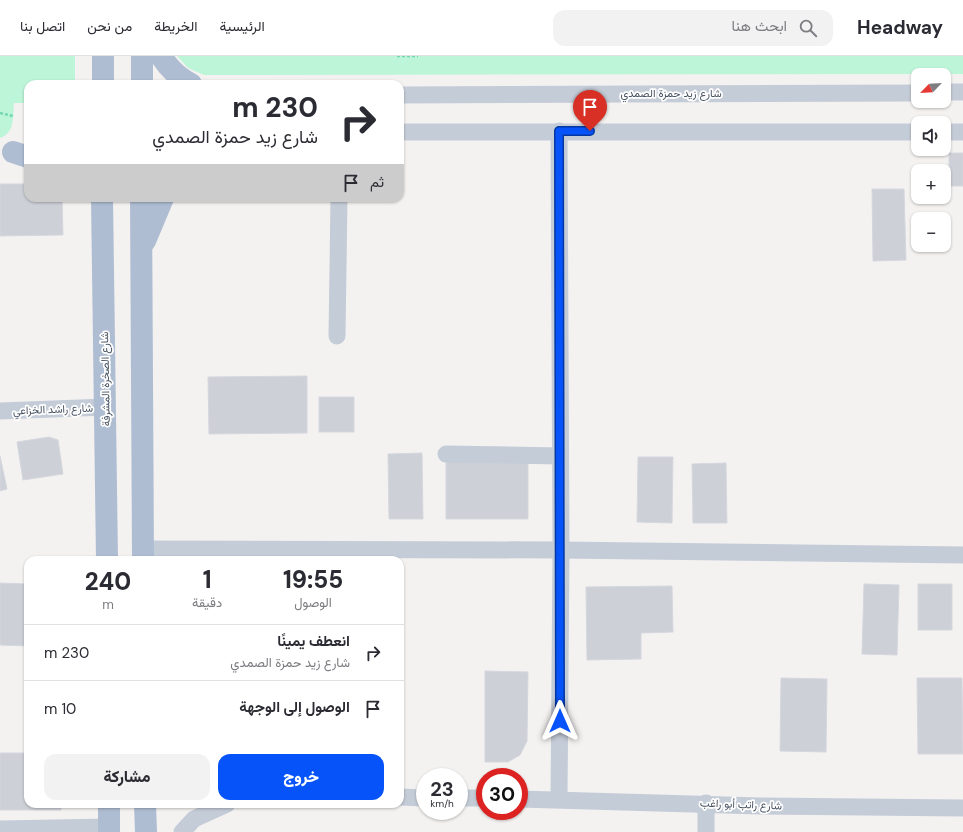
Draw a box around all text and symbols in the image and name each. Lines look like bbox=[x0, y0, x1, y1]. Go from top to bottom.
search box bbox=[553, 10, 833, 46]
text: Headway bbox=[857, 15, 943, 40]
text: ابحث هنا bbox=[732, 16, 787, 36]
text: اتصل بنا bbox=[20, 17, 65, 35]
text: من نحن bbox=[87, 17, 132, 35]
text: الخريطة bbox=[154, 17, 197, 35]
text: الرئيسية bbox=[219, 17, 265, 35]
icon: search bbox=[797, 17, 819, 39]
north arrow bbox=[911, 68, 951, 108]
map controls bbox=[911, 68, 951, 252]
street label: شارع زيد حمزة الصمدي bbox=[620, 86, 722, 103]
text: 230 m bbox=[232, 89, 318, 126]
pin bbox=[573, 90, 607, 131]
icon: right bbox=[332, 96, 384, 148]
icon: arrive bbox=[579, 96, 601, 118]
button: sound bbox=[911, 116, 951, 156]
text: شارع زيد حمزة الصمدي bbox=[152, 125, 318, 149]
button: + bbox=[911, 164, 951, 204]
icon: arrive bbox=[340, 172, 362, 194]
text: ثم bbox=[370, 172, 384, 192]
button: − bbox=[911, 212, 951, 252]
street label: شارع الصخرة المشرفة bbox=[97, 331, 114, 426]
street label: شارع راشد الخزاعي bbox=[13, 401, 94, 420]
text: 1 bbox=[203, 564, 212, 595]
text: 19:55 bbox=[283, 564, 343, 595]
text: 240 bbox=[85, 566, 131, 597]
text: دقيقة bbox=[192, 594, 222, 611]
text: الوصول bbox=[294, 594, 332, 611]
text: m bbox=[102, 596, 114, 613]
text: انعطف يمينًا bbox=[277, 631, 350, 651]
icon: right bbox=[362, 642, 384, 664]
text: 230 m bbox=[44, 643, 89, 663]
text: شارع زيد حمزة الصمدي bbox=[230, 654, 350, 671]
text: الوصول إلى الوجهة bbox=[239, 697, 350, 717]
icon: arrive bbox=[362, 698, 384, 720]
text: 10 m bbox=[44, 699, 76, 719]
position arrow bbox=[539, 700, 581, 742]
button: مشاركة bbox=[44, 754, 210, 800]
button: خروج bbox=[218, 754, 384, 800]
speed limit sign: 30 bbox=[476, 768, 528, 820]
text: 23 bbox=[430, 776, 454, 802]
street label: شارع راتب أبو راغب bbox=[700, 796, 783, 813]
text: km/h bbox=[430, 797, 454, 810]

